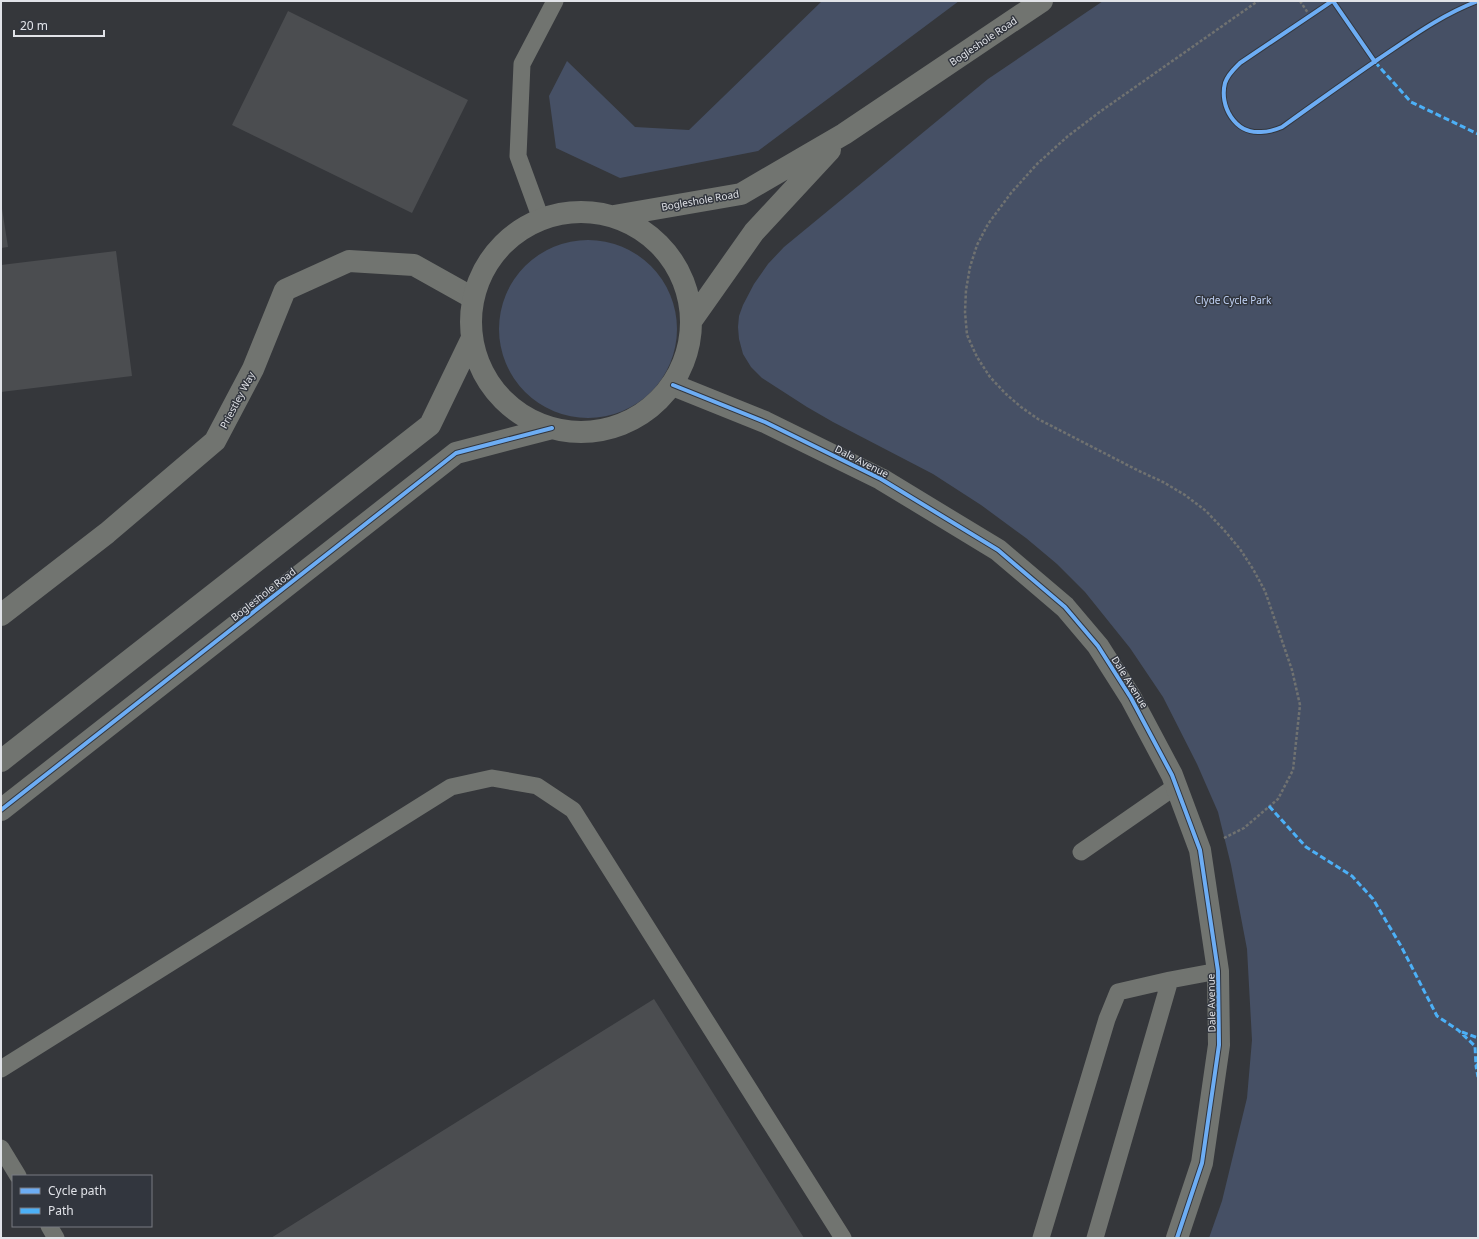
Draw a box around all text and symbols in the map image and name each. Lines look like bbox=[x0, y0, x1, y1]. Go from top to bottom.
scale bar bbox=[14, 12, 104, 38]
street label: Bogleshole Road bbox=[946, 13, 1020, 69]
text: 20 m bbox=[20, 17, 48, 34]
street label: Bogleshole Road bbox=[660, 186, 740, 214]
park label: Clyde Cycle Park bbox=[1195, 293, 1272, 307]
street label: Priestley Way bbox=[216, 368, 258, 431]
street label: Dale Avenue bbox=[833, 441, 892, 481]
street label: Bogleshole Road bbox=[228, 564, 298, 624]
street label: Dale Avenue bbox=[1108, 653, 1152, 711]
street label: Dale Avenue bbox=[1203, 973, 1219, 1033]
legend bbox=[12, 1175, 152, 1227]
text: Cycle path bbox=[48, 1182, 106, 1199]
text: Path bbox=[48, 1202, 74, 1219]

